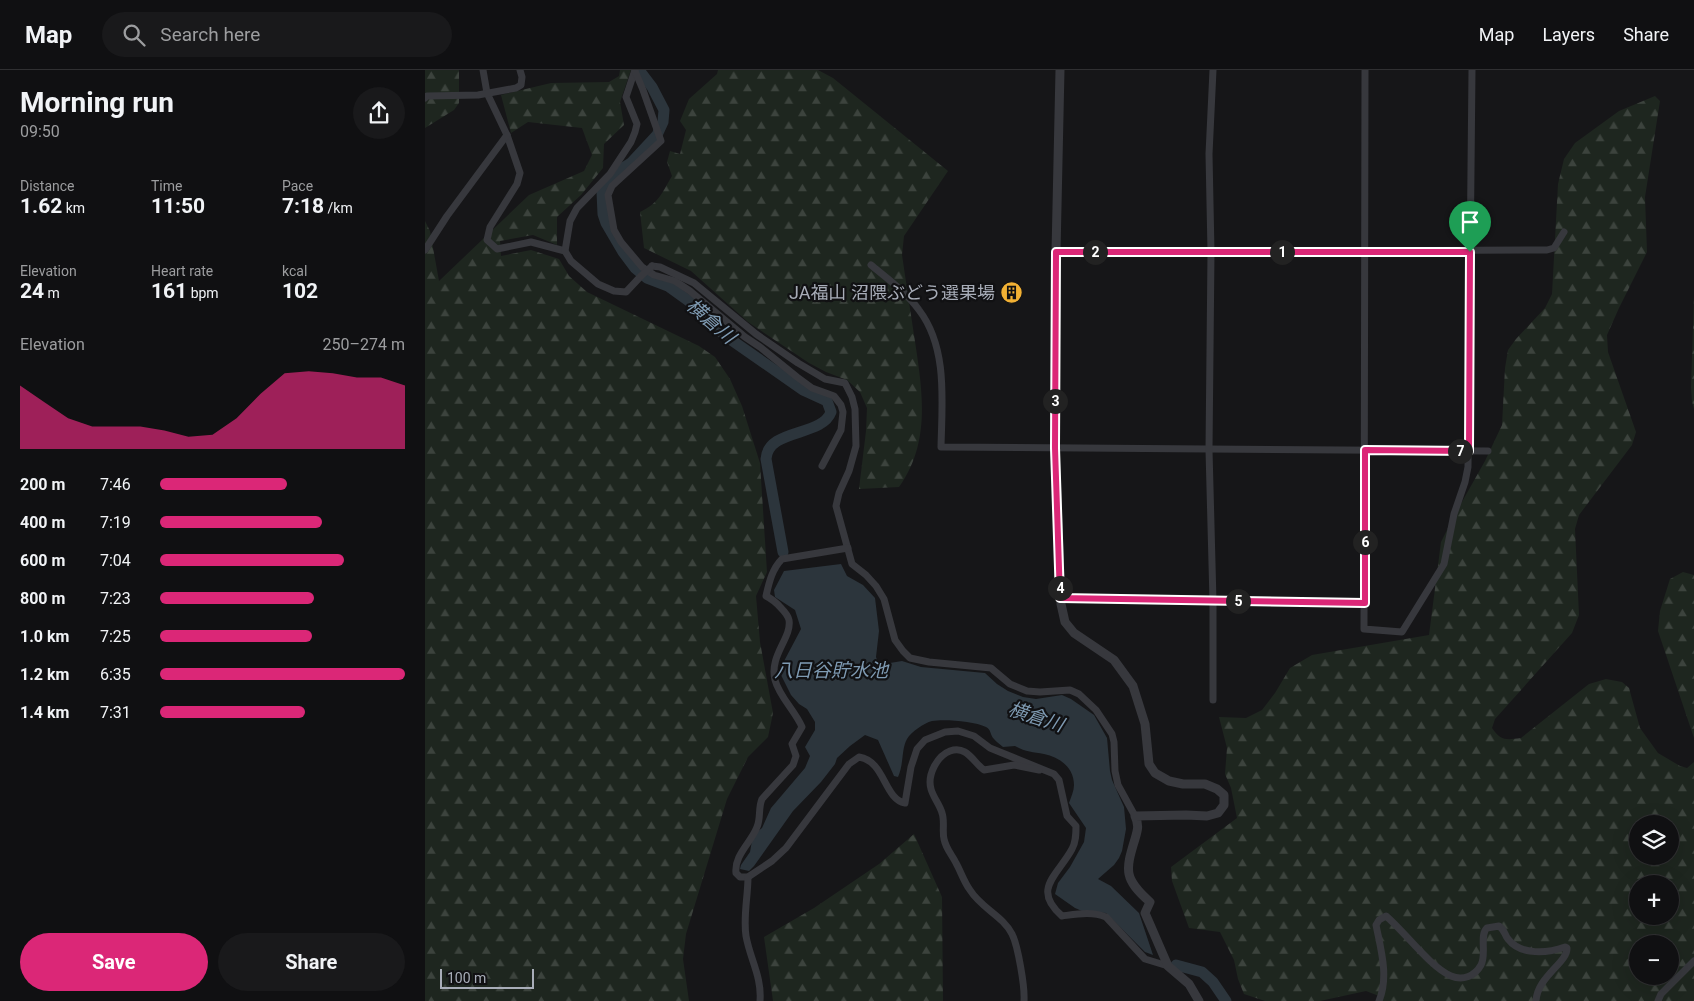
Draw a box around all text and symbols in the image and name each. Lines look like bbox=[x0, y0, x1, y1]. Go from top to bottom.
search box bbox=[102, 12, 452, 57]
text: Map bbox=[25, 21, 72, 49]
icon: search bbox=[120, 21, 148, 49]
text: Search here bbox=[160, 23, 260, 46]
text: Map bbox=[1479, 24, 1514, 45]
text: Layers bbox=[1542, 24, 1595, 45]
text: Share bbox=[1623, 24, 1669, 45]
text: Morning run bbox=[20, 86, 174, 119]
button: share bbox=[353, 87, 405, 139]
text: 09:50 bbox=[20, 122, 60, 141]
text: Distance bbox=[20, 178, 75, 194]
text: Time bbox=[151, 178, 182, 194]
text: Pace bbox=[282, 178, 313, 194]
text: 1.62 bbox=[20, 194, 62, 218]
text: 11:50 bbox=[151, 194, 205, 218]
text: 7:18 bbox=[282, 194, 324, 218]
text: km bbox=[62, 200, 85, 216]
text: /km bbox=[324, 200, 353, 216]
pin bbox=[1449, 201, 1491, 252]
icon: arrive bbox=[1456, 208, 1484, 236]
pin: 2 bbox=[1083, 240, 1107, 264]
pin: 1 bbox=[1269, 240, 1295, 264]
text: 2 bbox=[1091, 244, 1100, 260]
text: 1 bbox=[1278, 244, 1287, 260]
text: Elevation bbox=[20, 263, 77, 279]
text: Heart rate bbox=[151, 263, 213, 279]
text: kcal bbox=[282, 263, 307, 279]
text: 24 bbox=[20, 279, 44, 303]
text: 161 bbox=[151, 279, 187, 303]
text: 102 bbox=[282, 279, 318, 303]
building icon: JA福山 沼隈ぶどう選果場 bbox=[999, 280, 1023, 304]
place label: JA福山 沼隈ぶどう選果場 bbox=[789, 282, 995, 303]
text: m bbox=[44, 285, 60, 301]
text: bpm bbox=[187, 285, 219, 301]
water label: 横倉川 bbox=[682, 294, 742, 350]
text: Elevation bbox=[20, 335, 85, 354]
text: 250–274 m bbox=[323, 335, 405, 354]
pin: 3 bbox=[1043, 388, 1067, 414]
text: 3 bbox=[1051, 393, 1060, 409]
pin: 7 bbox=[1447, 438, 1473, 464]
text: 7 bbox=[1456, 443, 1465, 459]
text: 200 m bbox=[20, 475, 65, 494]
text: 7:46 bbox=[100, 475, 131, 494]
text: 400 m bbox=[20, 513, 65, 532]
text: 7:19 bbox=[100, 513, 131, 532]
pin: 6 bbox=[1353, 530, 1377, 554]
text: 6 bbox=[1361, 534, 1370, 550]
text: 600 m bbox=[20, 551, 65, 570]
text: 7:04 bbox=[100, 551, 131, 570]
pin: 4 bbox=[1047, 576, 1073, 600]
text: 4 bbox=[1056, 580, 1065, 596]
pin: 5 bbox=[1225, 588, 1251, 614]
text: 800 m bbox=[20, 589, 65, 608]
text: 7:23 bbox=[100, 589, 131, 608]
text: 5 bbox=[1234, 593, 1243, 609]
text: 1.0 km bbox=[20, 627, 69, 646]
text: 7:25 bbox=[100, 627, 131, 646]
water label: 八日谷貯水池 bbox=[774, 659, 890, 682]
text: 1.2 km bbox=[20, 665, 69, 684]
text: 6:35 bbox=[100, 665, 131, 684]
water label: 横倉川 bbox=[1005, 697, 1069, 737]
text: 1.4 km bbox=[20, 703, 69, 722]
text: 7:31 bbox=[100, 703, 131, 722]
map controls bbox=[1629, 815, 1679, 985]
button: layers bbox=[1629, 815, 1679, 865]
button: + bbox=[1629, 875, 1679, 925]
button: Save bbox=[20, 933, 208, 991]
button: Share bbox=[218, 933, 405, 991]
button: − bbox=[1629, 935, 1679, 985]
scale bar bbox=[440, 966, 534, 989]
text: 100 m bbox=[447, 970, 486, 986]

